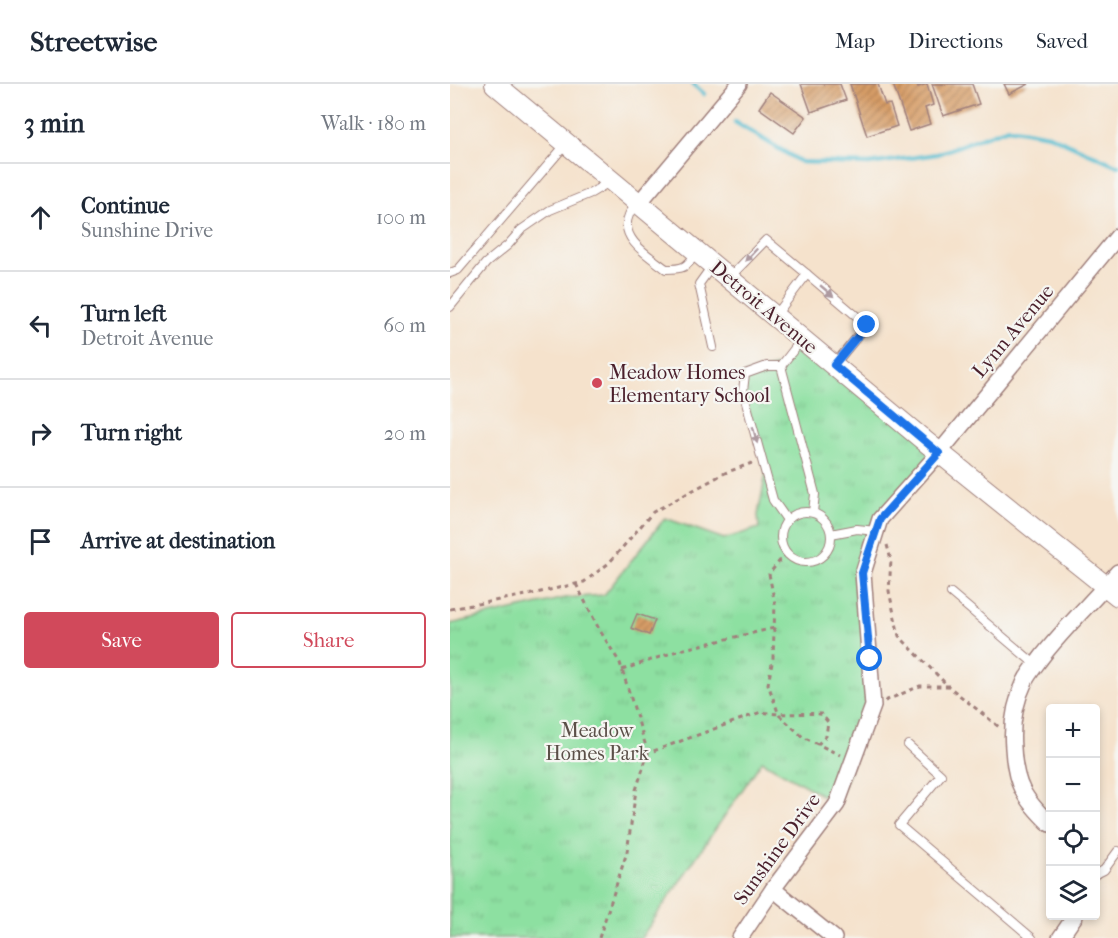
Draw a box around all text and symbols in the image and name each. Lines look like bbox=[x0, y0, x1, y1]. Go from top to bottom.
text: Streetwise bbox=[30, 25, 157, 58]
text: Map bbox=[835, 29, 875, 53]
text: Directions bbox=[908, 29, 1003, 53]
text: Saved bbox=[1036, 29, 1088, 53]
text: 3 min bbox=[24, 108, 85, 139]
text: Walk · 180 m bbox=[321, 112, 426, 135]
text: Continue bbox=[81, 193, 170, 219]
icon: ahead bbox=[24, 201, 57, 234]
text: 100 m bbox=[376, 206, 426, 229]
text: Sunshine Drive bbox=[81, 219, 213, 242]
one-way arrow bbox=[745, 248, 759, 262]
street label: Detroit Avenue bbox=[706, 256, 822, 358]
street label: Lynn Avenue bbox=[967, 280, 1059, 382]
one-way arrow bbox=[819, 284, 834, 297]
text: Turn left bbox=[81, 301, 167, 327]
icon: left bbox=[24, 309, 57, 342]
route end bbox=[853, 311, 879, 337]
text: 60 m bbox=[383, 314, 426, 337]
text: Detroit Avenue bbox=[81, 327, 213, 350]
place label: Meadow Homes Elementary School bbox=[609, 361, 771, 407]
marker: Meadow Homes Elementary School bbox=[590, 376, 604, 390]
icon: right bbox=[24, 417, 57, 450]
text: Turn right bbox=[81, 420, 182, 446]
text: 20 m bbox=[384, 422, 426, 445]
one-way arrow bbox=[751, 426, 760, 444]
icon: arrive bbox=[24, 525, 57, 558]
text: Arrive at destination bbox=[81, 528, 275, 554]
button: Save bbox=[24, 612, 219, 668]
button: Share bbox=[231, 612, 426, 668]
route start bbox=[856, 645, 882, 671]
map controls bbox=[1046, 704, 1100, 920]
button: + bbox=[1046, 704, 1100, 758]
park label: Meadow Homes Park bbox=[545, 719, 649, 765]
button: − bbox=[1046, 758, 1100, 812]
street label: Sunshine Drive bbox=[729, 789, 825, 909]
button: locate bbox=[1046, 812, 1100, 866]
button: layers bbox=[1046, 866, 1100, 920]

